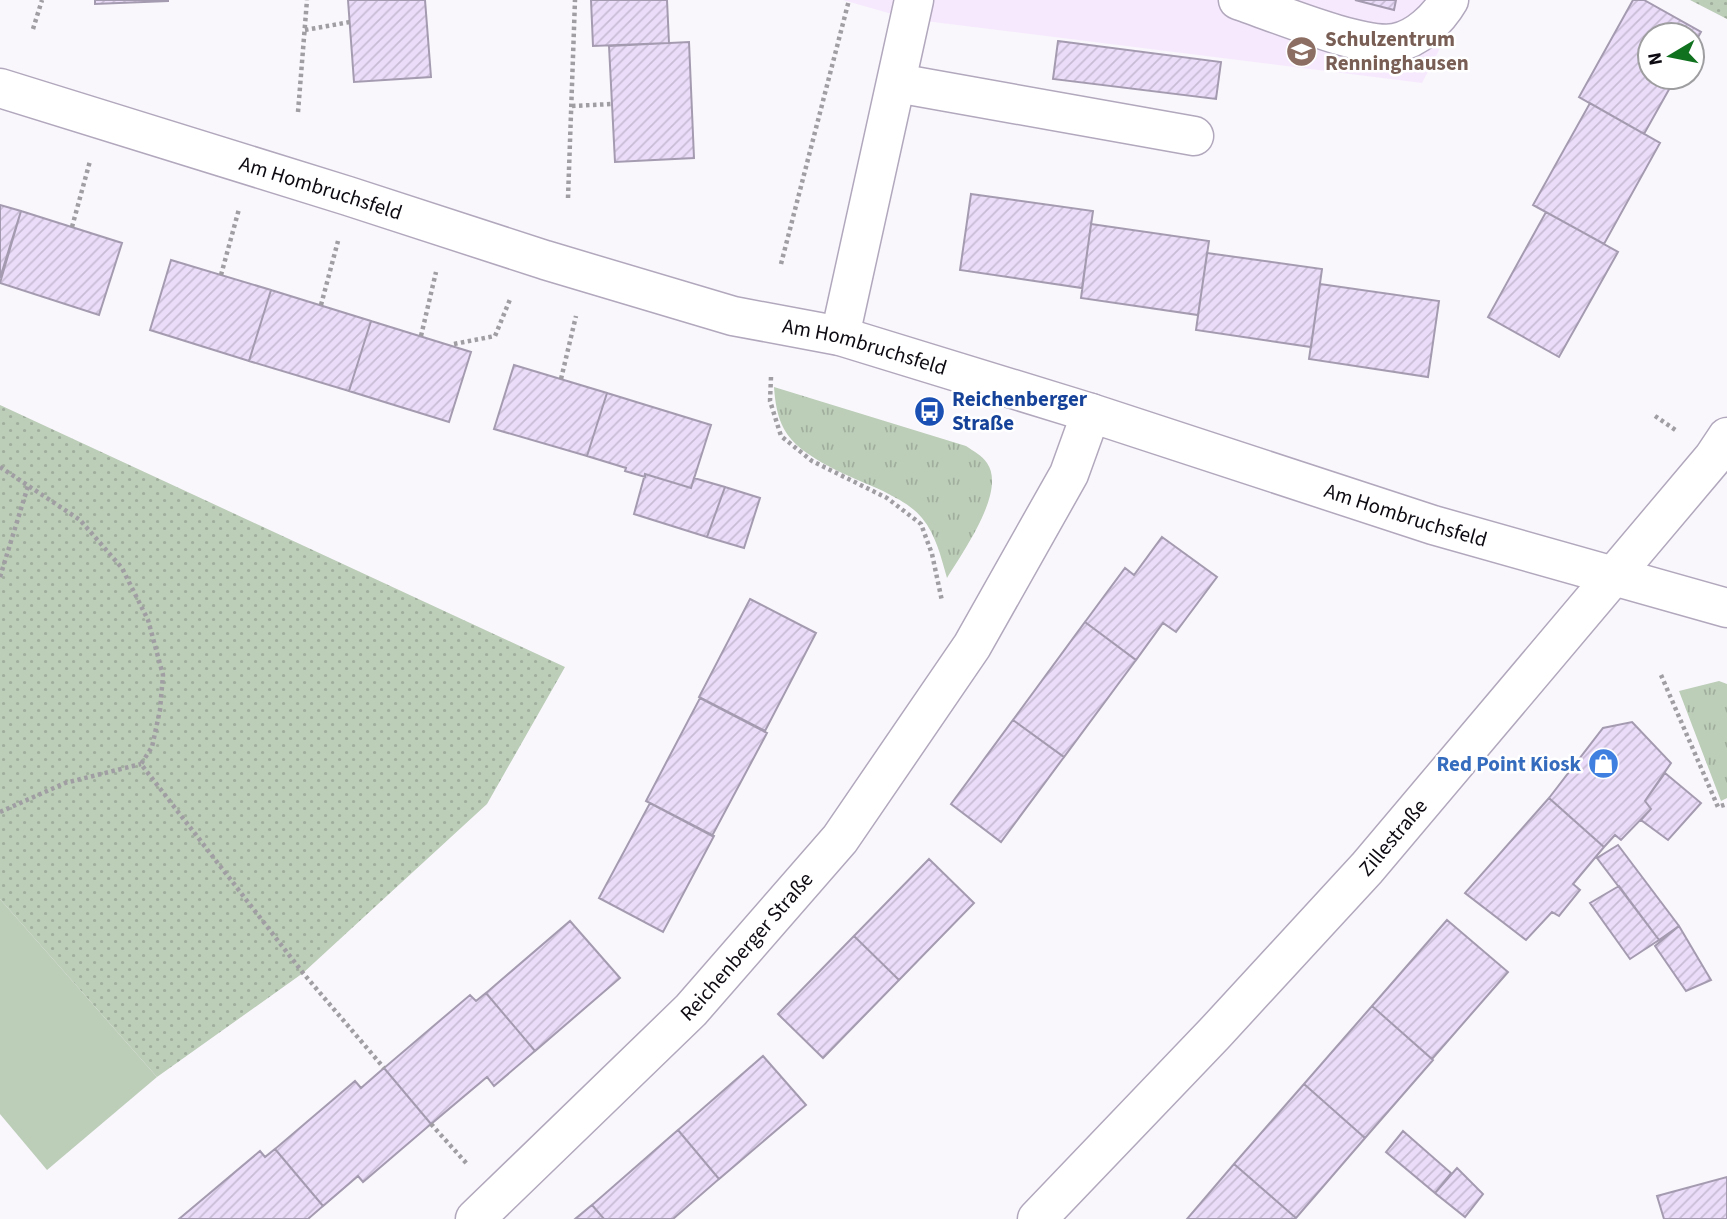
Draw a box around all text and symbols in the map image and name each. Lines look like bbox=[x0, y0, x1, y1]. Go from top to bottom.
north arrow bbox=[1636, 21, 1706, 91]
place label: Schulzentrum Renninghausen bbox=[1325, 24, 1469, 78]
school or university icon: Schulzentrum Renninghausen bbox=[1285, 34, 1319, 68]
text: N bbox=[1641, 50, 1670, 67]
street label: Am Hombruchsfeld bbox=[236, 148, 406, 228]
street label: Am Hombruchsfeld bbox=[780, 311, 951, 383]
place label: Reichenberger Straße bbox=[952, 384, 1088, 438]
bus stop icon: Reichenberger Straße bbox=[912, 394, 946, 428]
street label: Am Hombruchsfeld bbox=[1320, 475, 1491, 555]
shop icon: Red Point Kiosk bbox=[1587, 747, 1621, 781]
place label: Red Point Kiosk bbox=[1436, 749, 1581, 779]
street label: Zillestraße bbox=[1352, 792, 1434, 883]
street label: Reichenberger Straße bbox=[673, 865, 820, 1028]

